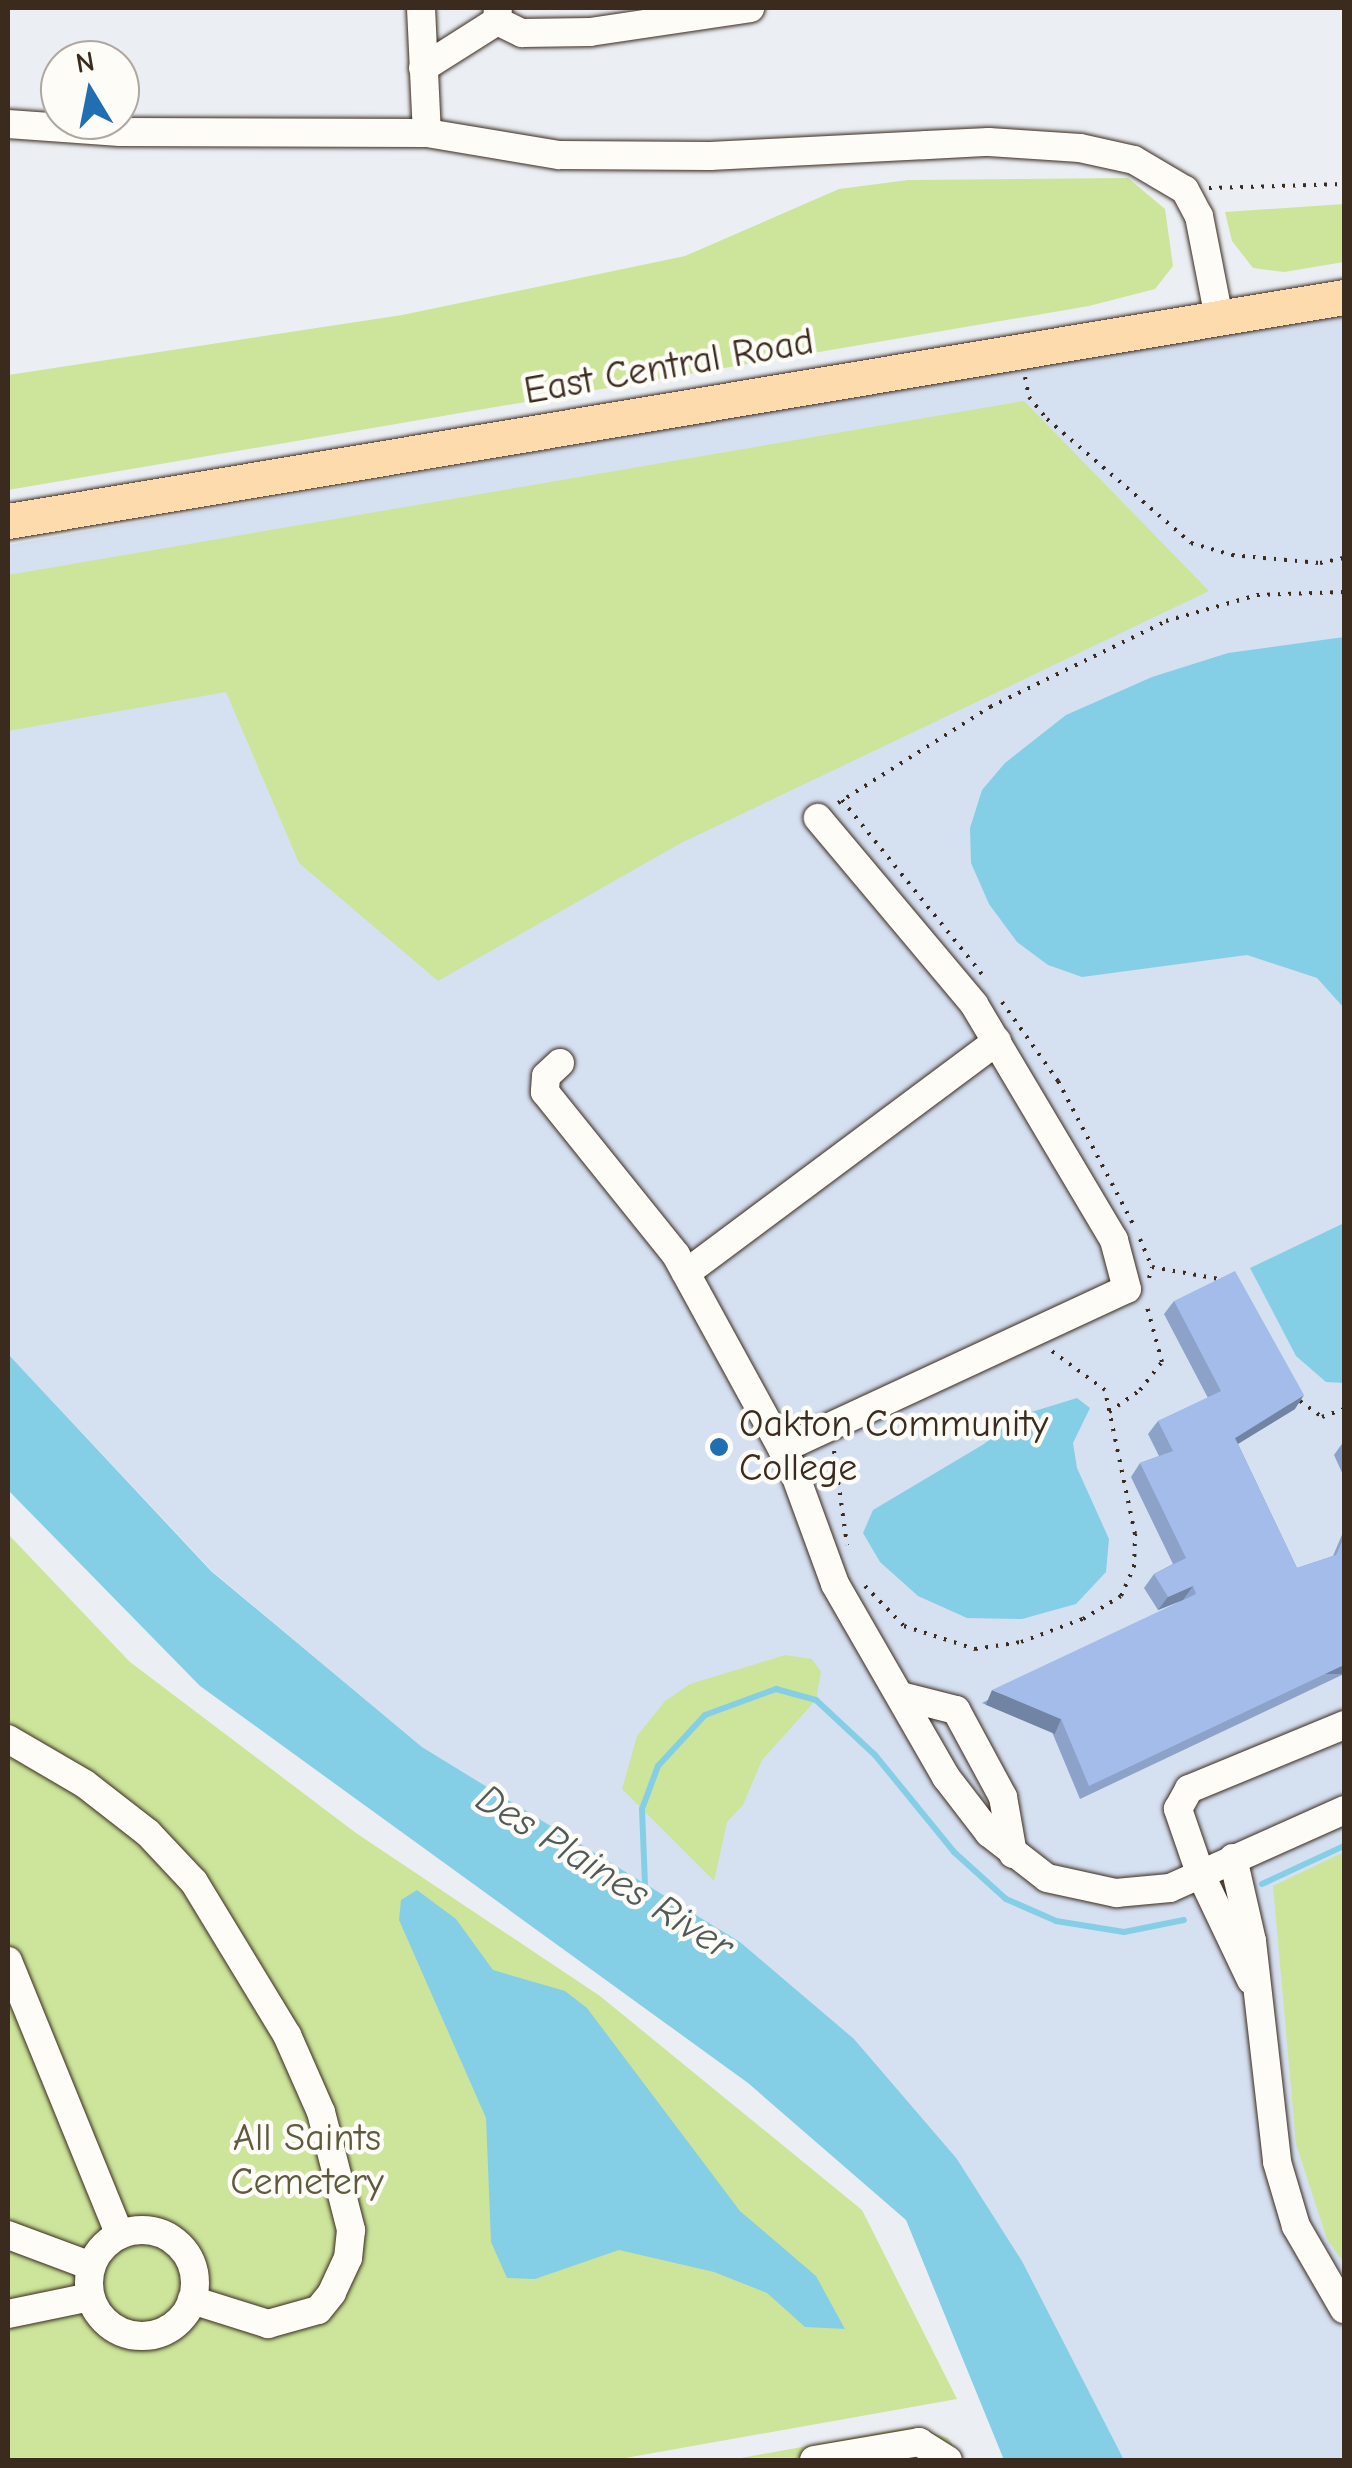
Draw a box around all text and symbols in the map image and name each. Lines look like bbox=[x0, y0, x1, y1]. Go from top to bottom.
north arrow bbox=[40, 40, 140, 140]
text: N bbox=[73, 45, 97, 80]
street label: East Central Road bbox=[521, 319, 817, 415]
place label: Oakton Community College bbox=[739, 1402, 1048, 1492]
marker: Oakton Community College bbox=[708, 1436, 730, 1458]
water label: Des Plaines River bbox=[468, 1774, 742, 1970]
park label: All Saints Cemetery bbox=[230, 2116, 384, 2206]

